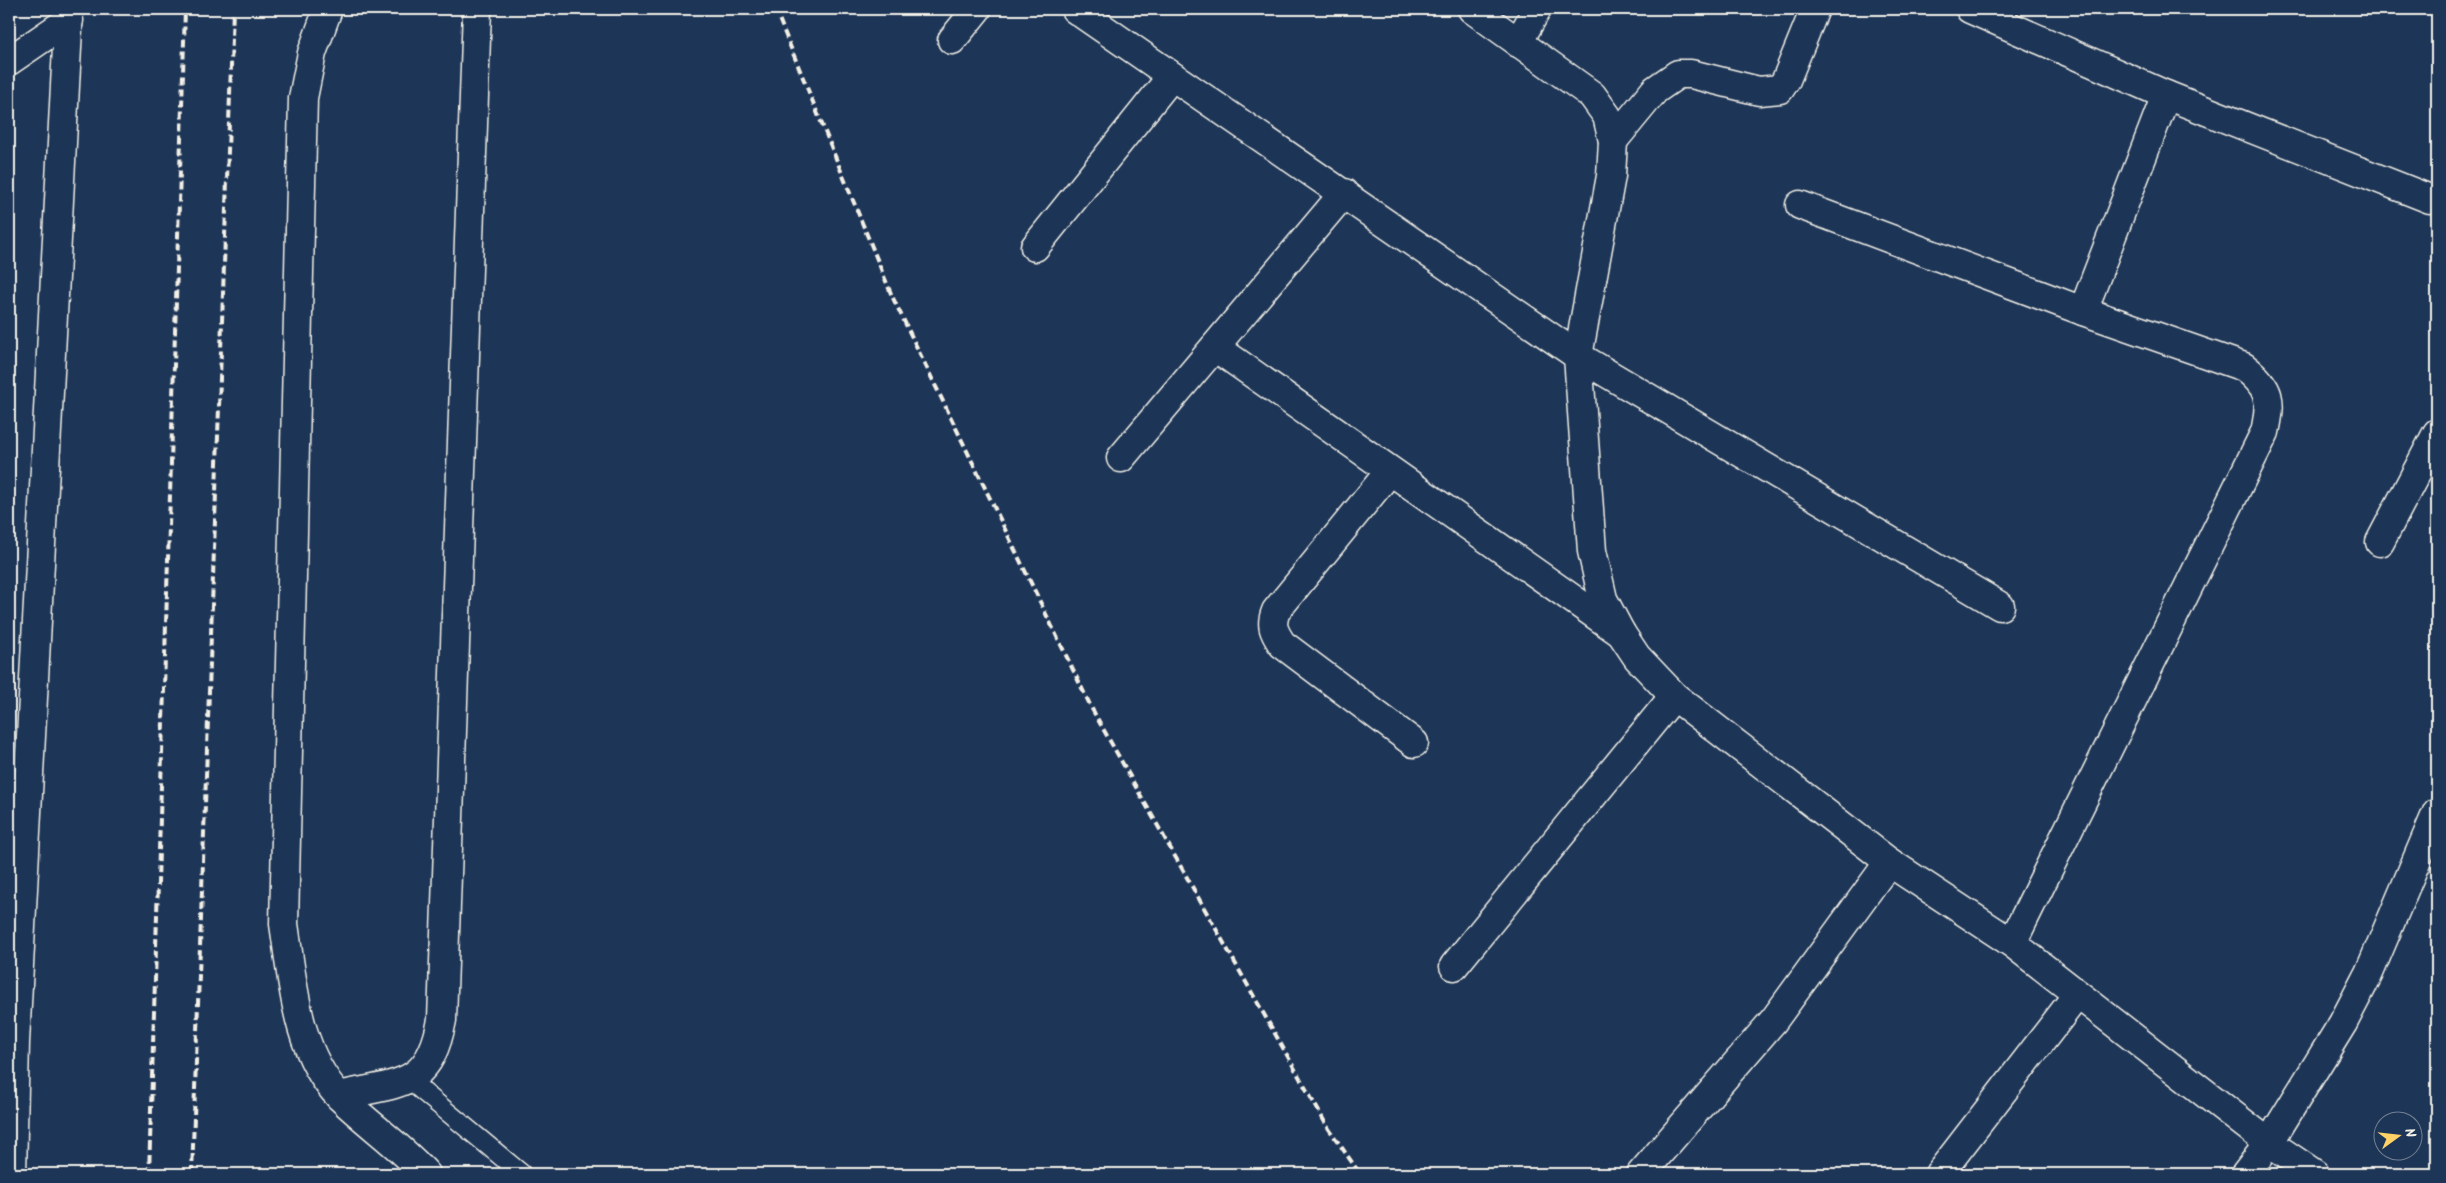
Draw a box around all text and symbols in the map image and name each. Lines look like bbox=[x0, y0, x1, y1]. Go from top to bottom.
north arrow bbox=[2374, 1110, 2424, 1160]
text: N bbox=[2398, 1126, 2421, 1140]

